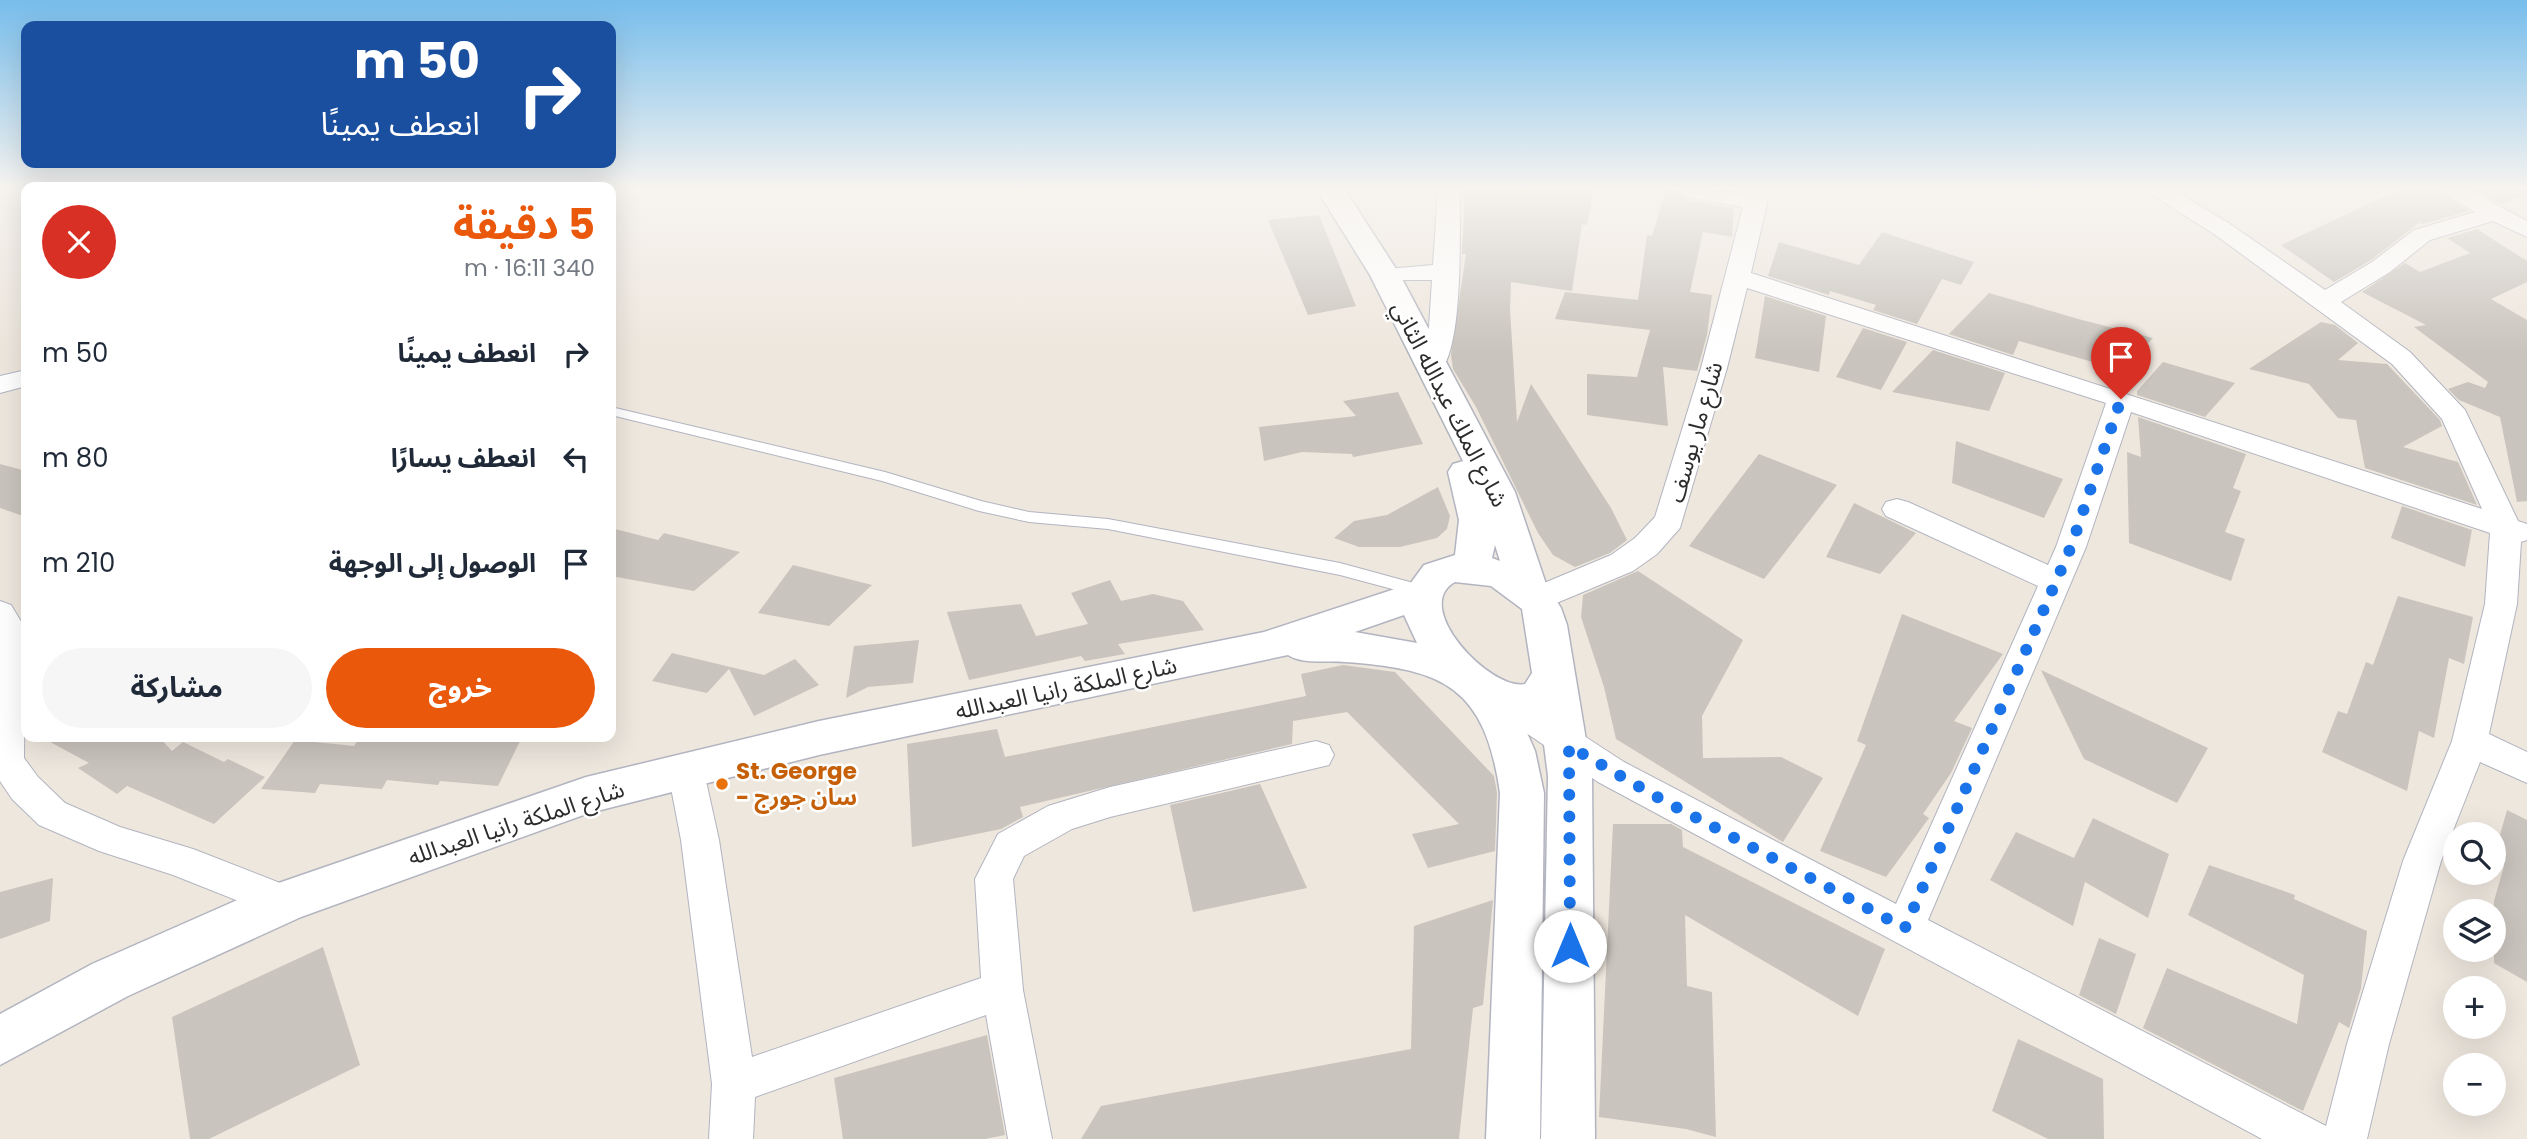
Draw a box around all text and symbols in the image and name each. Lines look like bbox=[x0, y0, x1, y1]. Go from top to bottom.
text: 50 m bbox=[354, 27, 480, 95]
icon: right bbox=[504, 49, 595, 140]
text: انعطف يمينًا bbox=[320, 101, 480, 146]
text: 5 دقيقة bbox=[453, 195, 595, 254]
button: close bbox=[42, 205, 116, 279]
text: 340 m · 16:11 bbox=[464, 252, 595, 284]
street label: شارع الملك عبدالله الثاني bbox=[1383, 296, 1516, 513]
pin bbox=[2091, 327, 2151, 399]
text: 50 m bbox=[42, 335, 108, 371]
text: انعطف يمينًا bbox=[398, 335, 536, 371]
icon: right bbox=[557, 335, 595, 373]
icon: arrive bbox=[2102, 338, 2140, 376]
street label: شارع مار يوسف bbox=[1660, 358, 1731, 507]
text: 80 m bbox=[42, 440, 108, 476]
text: انعطف يسارًا bbox=[391, 440, 536, 476]
icon: left bbox=[557, 440, 595, 478]
text: 210 m bbox=[42, 545, 115, 581]
text: الوصول إلى الوجهة bbox=[329, 545, 536, 581]
icon: arrive bbox=[557, 545, 595, 583]
button: مشاركة bbox=[42, 648, 312, 728]
button: خروج bbox=[326, 648, 595, 728]
street label: شارع الملكة رانيا العبدالله bbox=[952, 649, 1180, 728]
place label: St. George - سان جورج bbox=[736, 755, 857, 814]
street label: شارع الملكة رانيا العبدالله bbox=[404, 773, 629, 874]
marker: St. George - سان جورج bbox=[714, 776, 730, 792]
map controls bbox=[2443, 822, 2506, 1116]
button: search bbox=[2443, 822, 2506, 885]
button: layers bbox=[2443, 899, 2506, 962]
position arrow bbox=[1533, 909, 1607, 983]
button: + bbox=[2443, 976, 2506, 1039]
button: − bbox=[2443, 1053, 2506, 1116]

